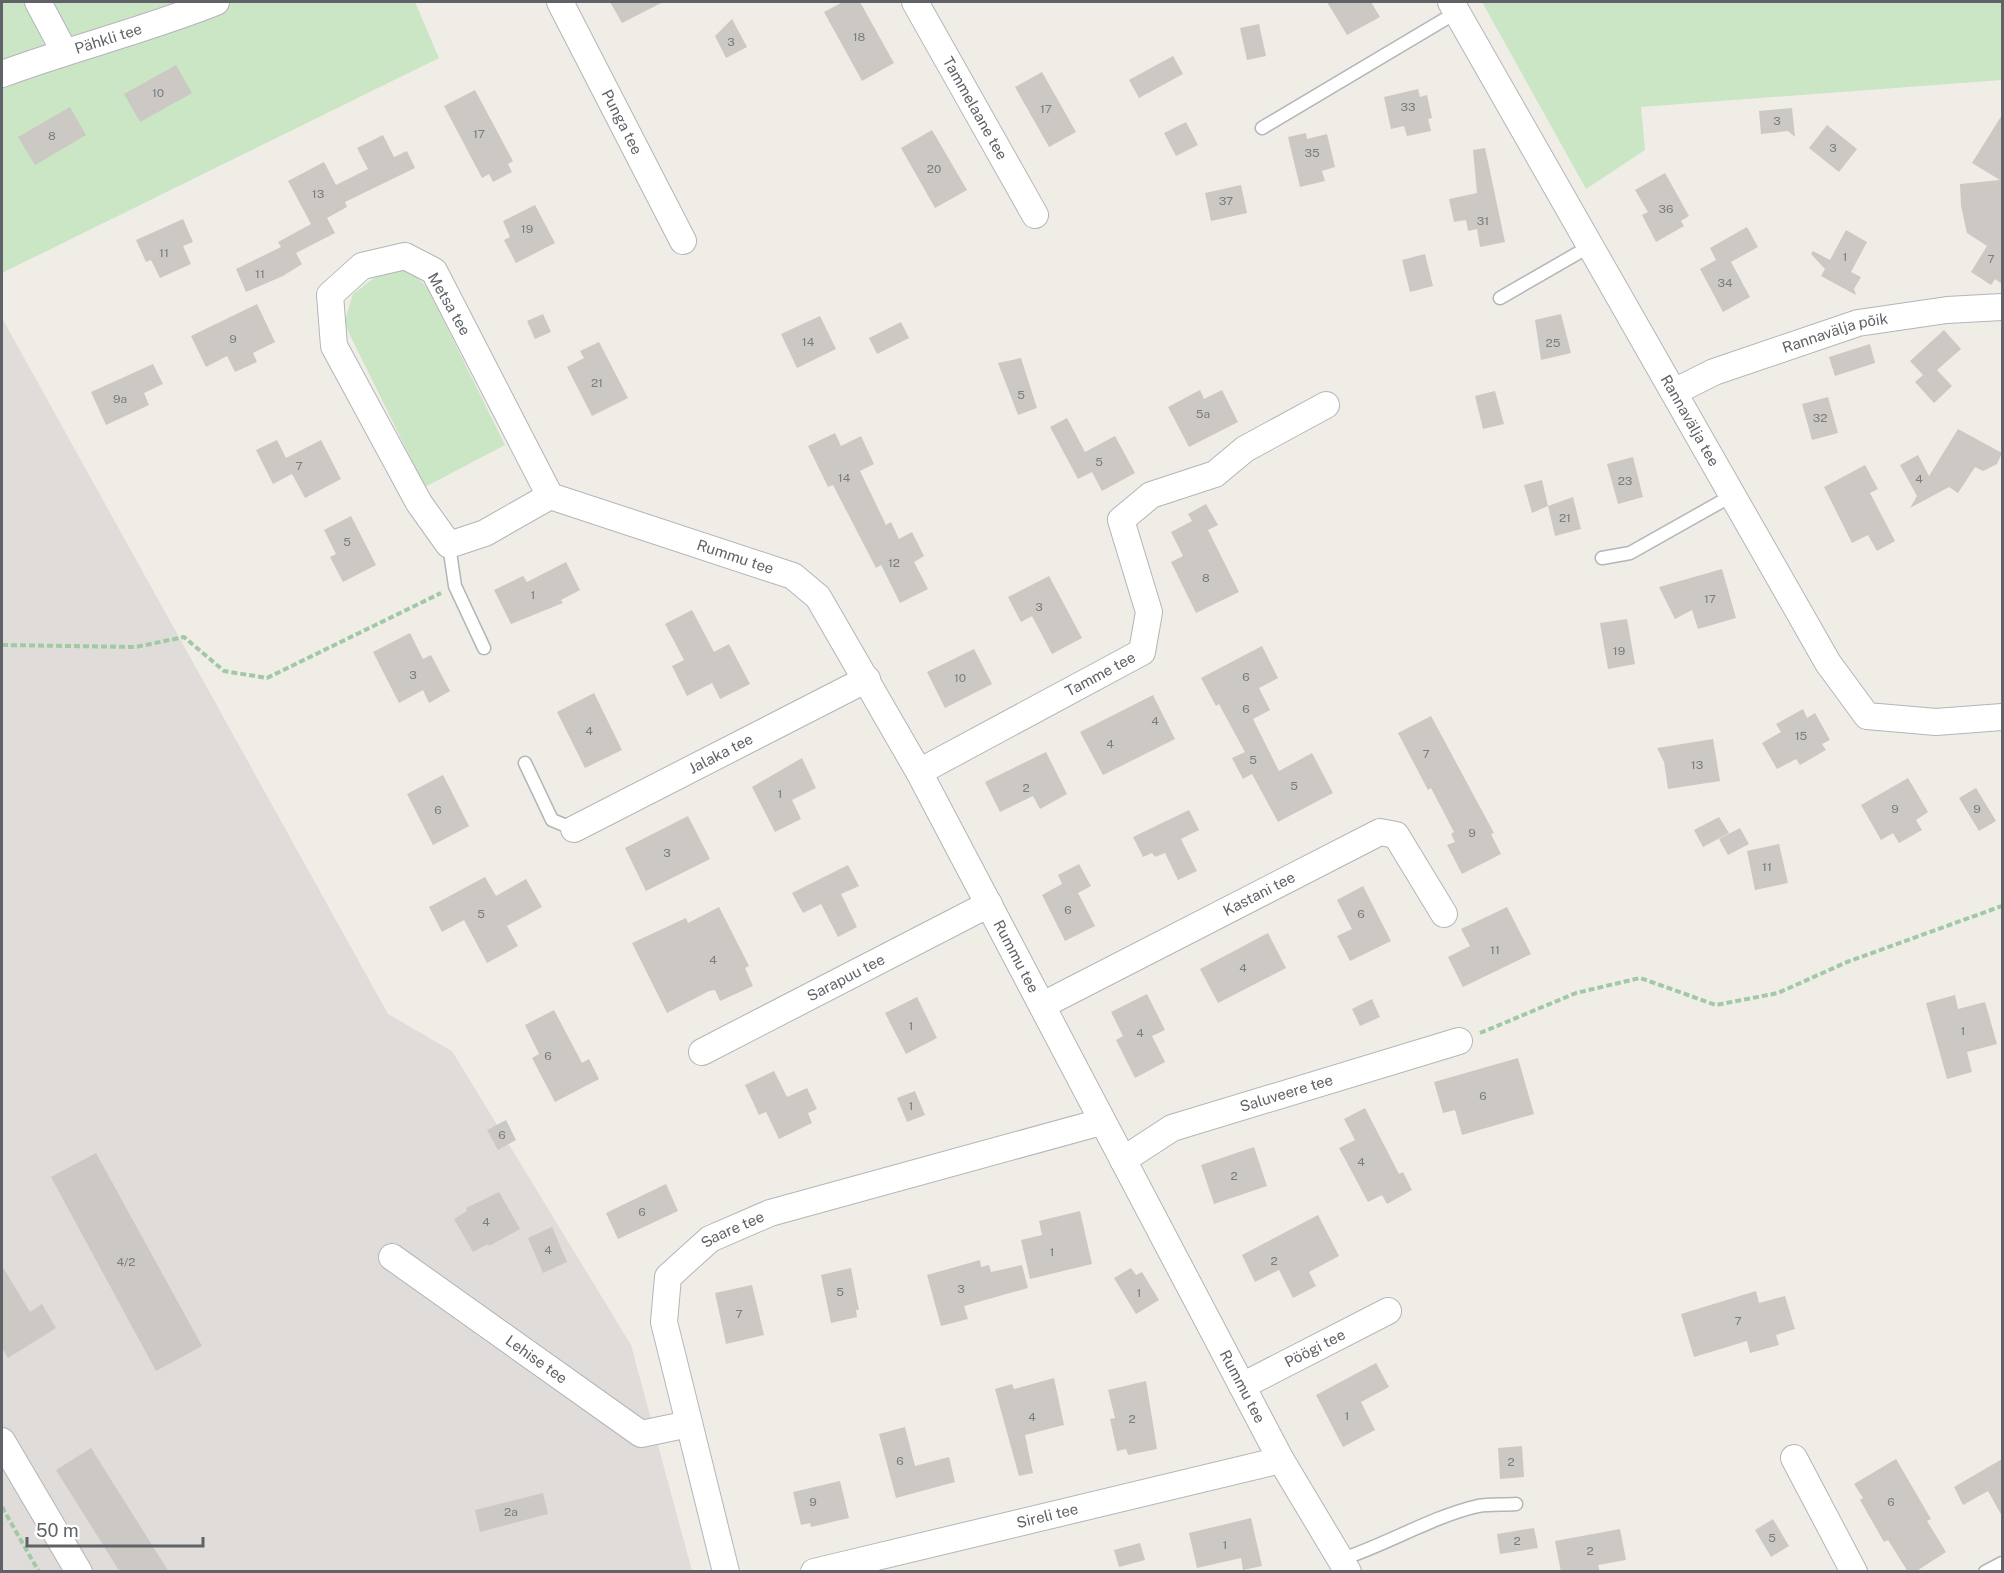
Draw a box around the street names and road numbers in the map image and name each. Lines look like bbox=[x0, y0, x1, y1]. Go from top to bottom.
street label: Pähkli tee bbox=[73, 20, 144, 57]
street label: Tammelaane tee bbox=[940, 54, 1011, 162]
street label: Punga tee bbox=[598, 86, 646, 157]
street label: Metsa tee bbox=[425, 269, 474, 338]
street label: Rannavälja põik bbox=[1780, 310, 1889, 356]
street label: Rannavälja tee bbox=[1657, 372, 1723, 469]
street label: Rummu tee bbox=[695, 536, 776, 577]
street label: Tamme tee bbox=[1062, 648, 1138, 700]
street label: Jalaka tee bbox=[686, 730, 756, 777]
street label: Kastani tee bbox=[1220, 868, 1298, 919]
street label: Rummu tee bbox=[990, 917, 1043, 996]
street label: Sarapuu tee bbox=[804, 950, 887, 1004]
street label: Saluveere tee bbox=[1238, 1071, 1335, 1115]
street label: Saare tee bbox=[697, 1208, 767, 1251]
street label: Pöögi tee bbox=[1282, 1326, 1348, 1371]
street label: Lehise tee bbox=[502, 1331, 571, 1387]
street label: Rummu tee bbox=[1217, 1347, 1269, 1426]
street label: Sireli tee bbox=[1015, 1500, 1080, 1531]

